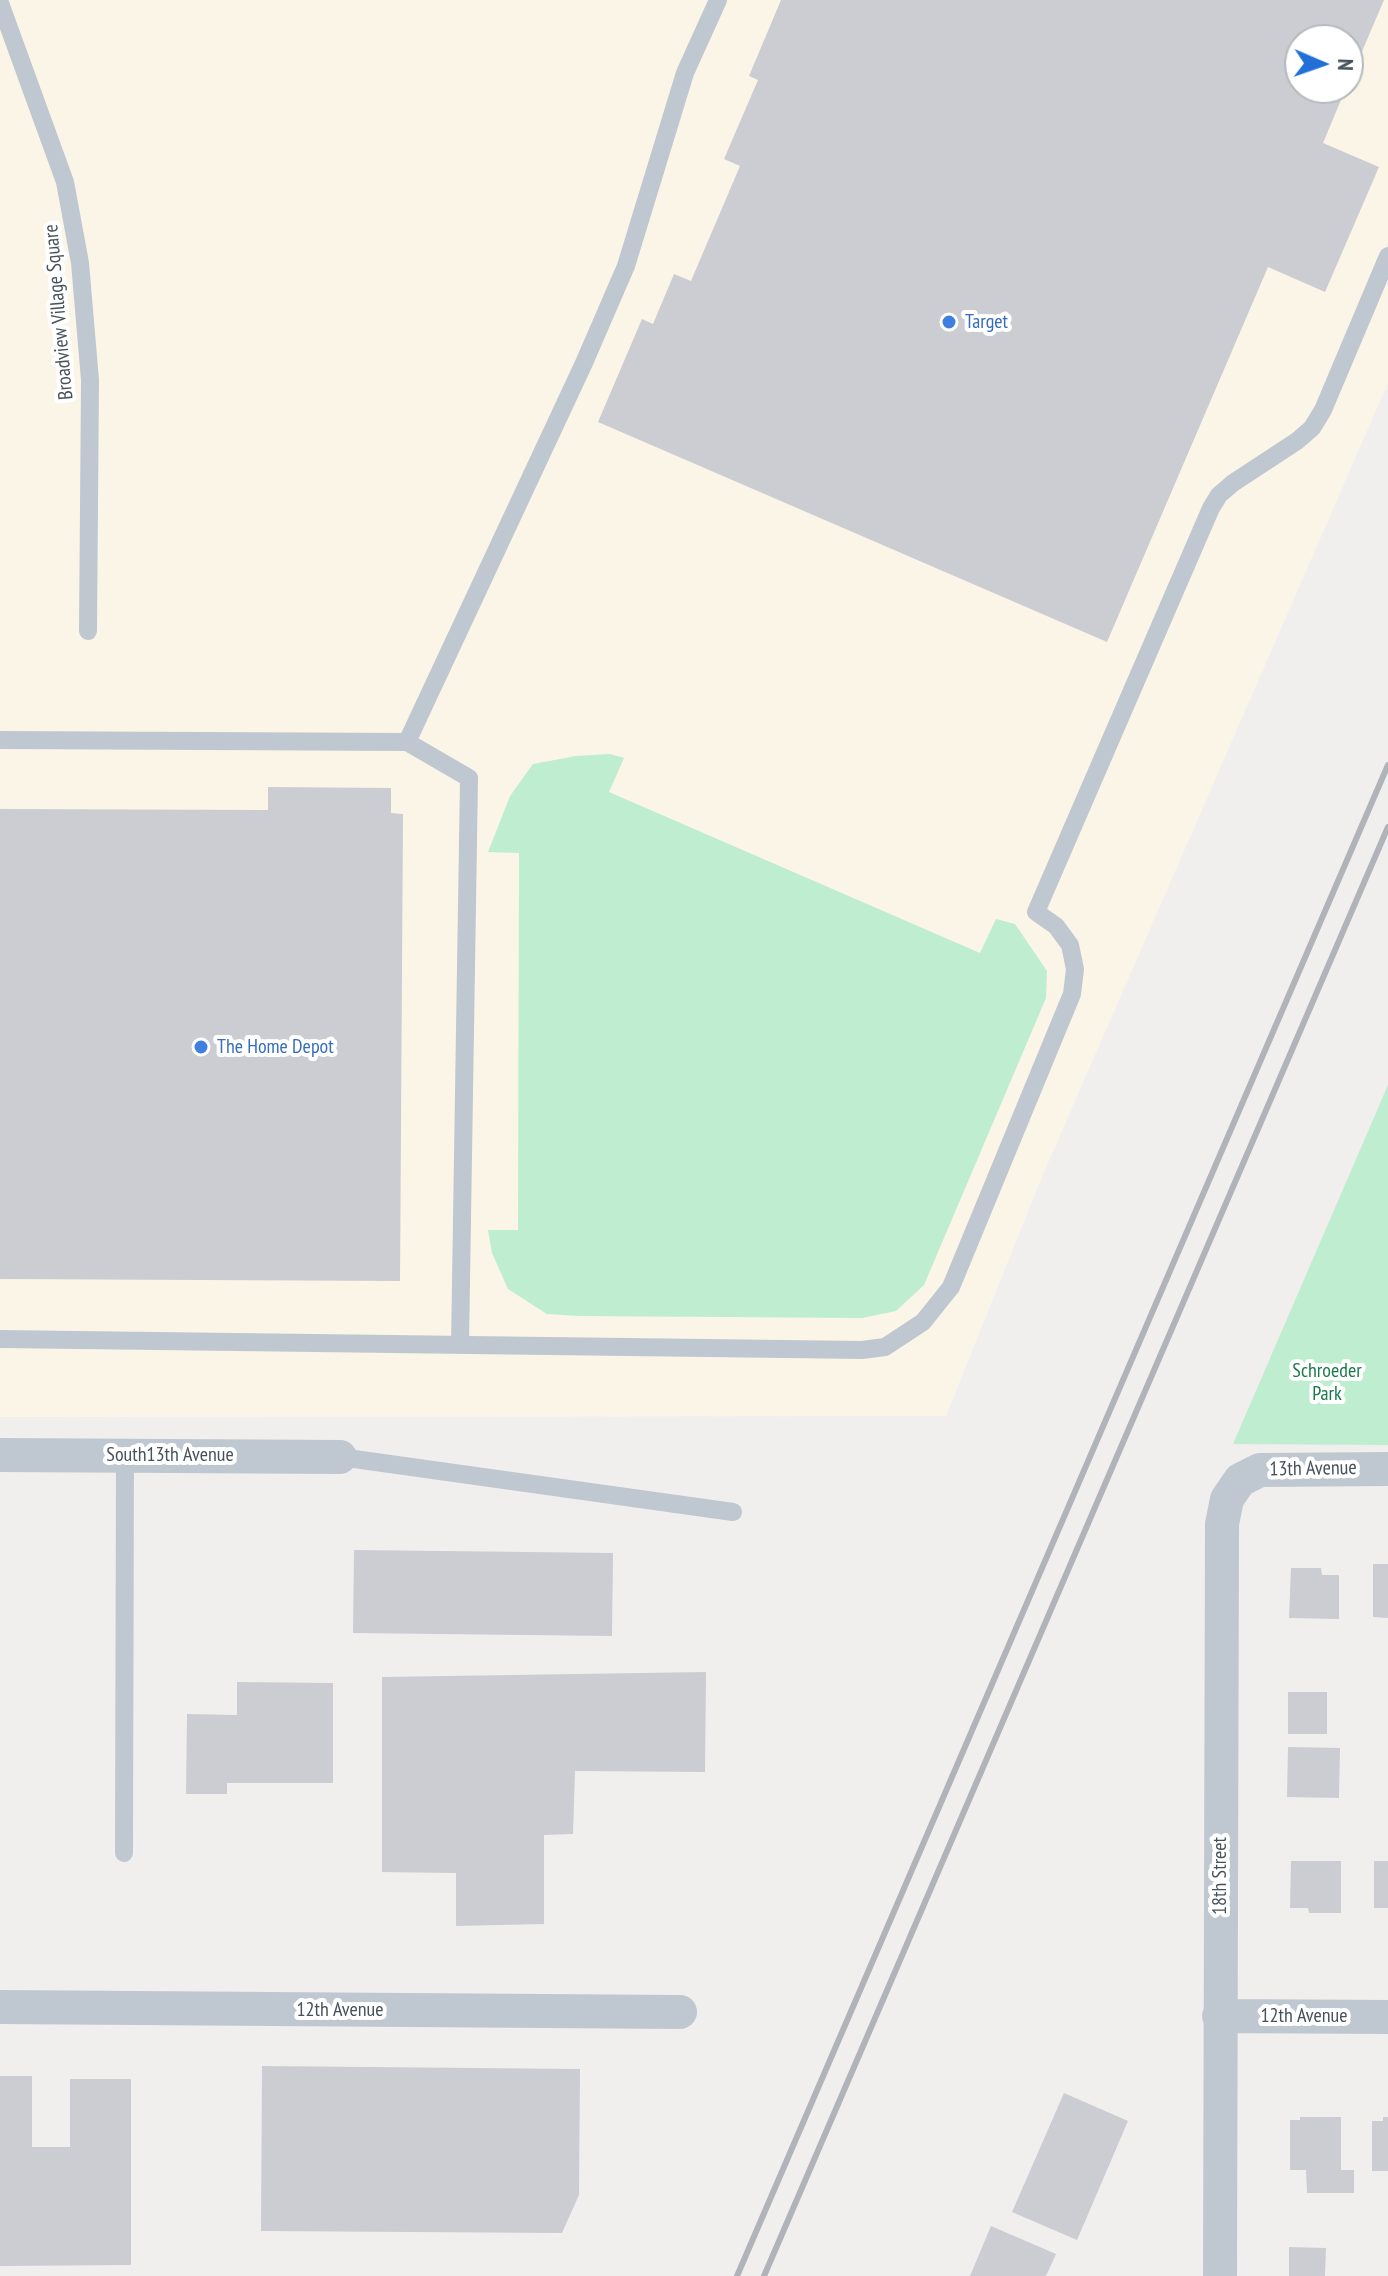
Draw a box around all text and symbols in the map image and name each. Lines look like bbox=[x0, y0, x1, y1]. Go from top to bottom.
north arrow bbox=[1284, 24, 1364, 104]
text: N bbox=[1332, 58, 1360, 71]
street label: Broadview Village Square bbox=[39, 223, 79, 401]
place label: Target bbox=[965, 310, 1008, 334]
marker: Target bbox=[940, 313, 958, 331]
place label: The Home Depot bbox=[217, 1035, 334, 1059]
marker: The Home Depot bbox=[192, 1038, 210, 1056]
park label: Schroeder Park bbox=[1292, 1359, 1362, 1406]
street label: South13th Avenue bbox=[106, 1443, 234, 1467]
street label: 13th Avenue bbox=[1269, 1456, 1357, 1482]
street label: 18th Street bbox=[1208, 1837, 1232, 1915]
street label: 12th Avenue bbox=[296, 1998, 384, 2022]
street label: 12th Avenue bbox=[1260, 2004, 1348, 2028]

